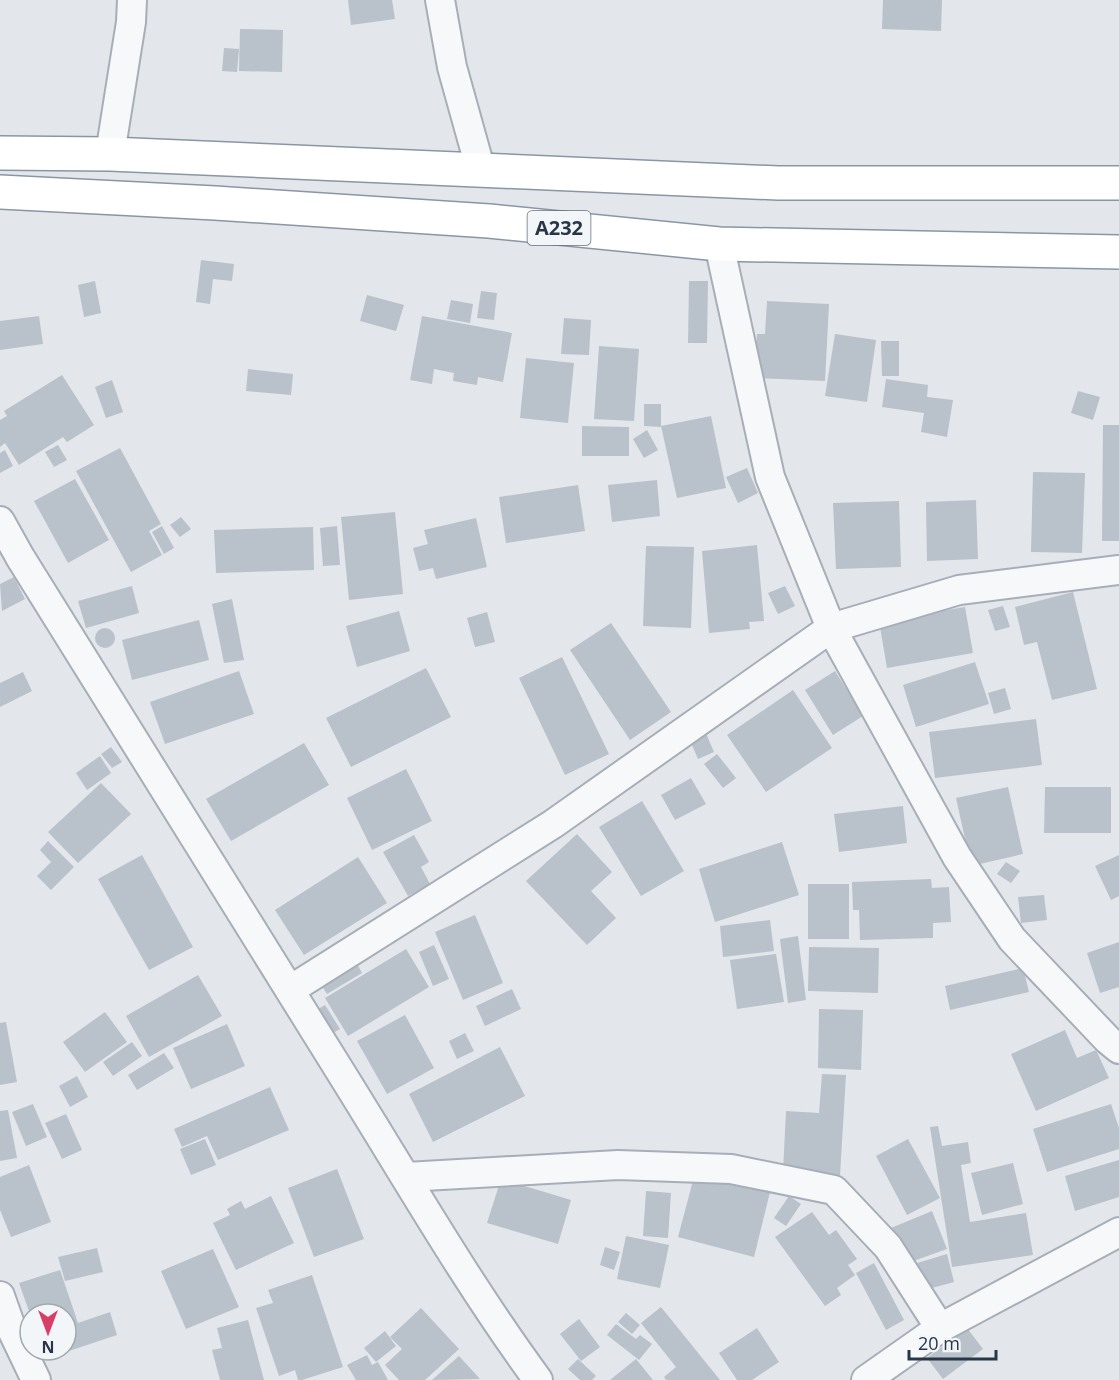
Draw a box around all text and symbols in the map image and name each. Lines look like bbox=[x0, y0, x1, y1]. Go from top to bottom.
road number: A232 bbox=[528, 211, 590, 245]
north arrow bbox=[18, 1302, 78, 1362]
scale bar bbox=[909, 1323, 996, 1361]
text: 20 m bbox=[918, 1331, 960, 1355]
text: N bbox=[41, 1336, 55, 1358]

